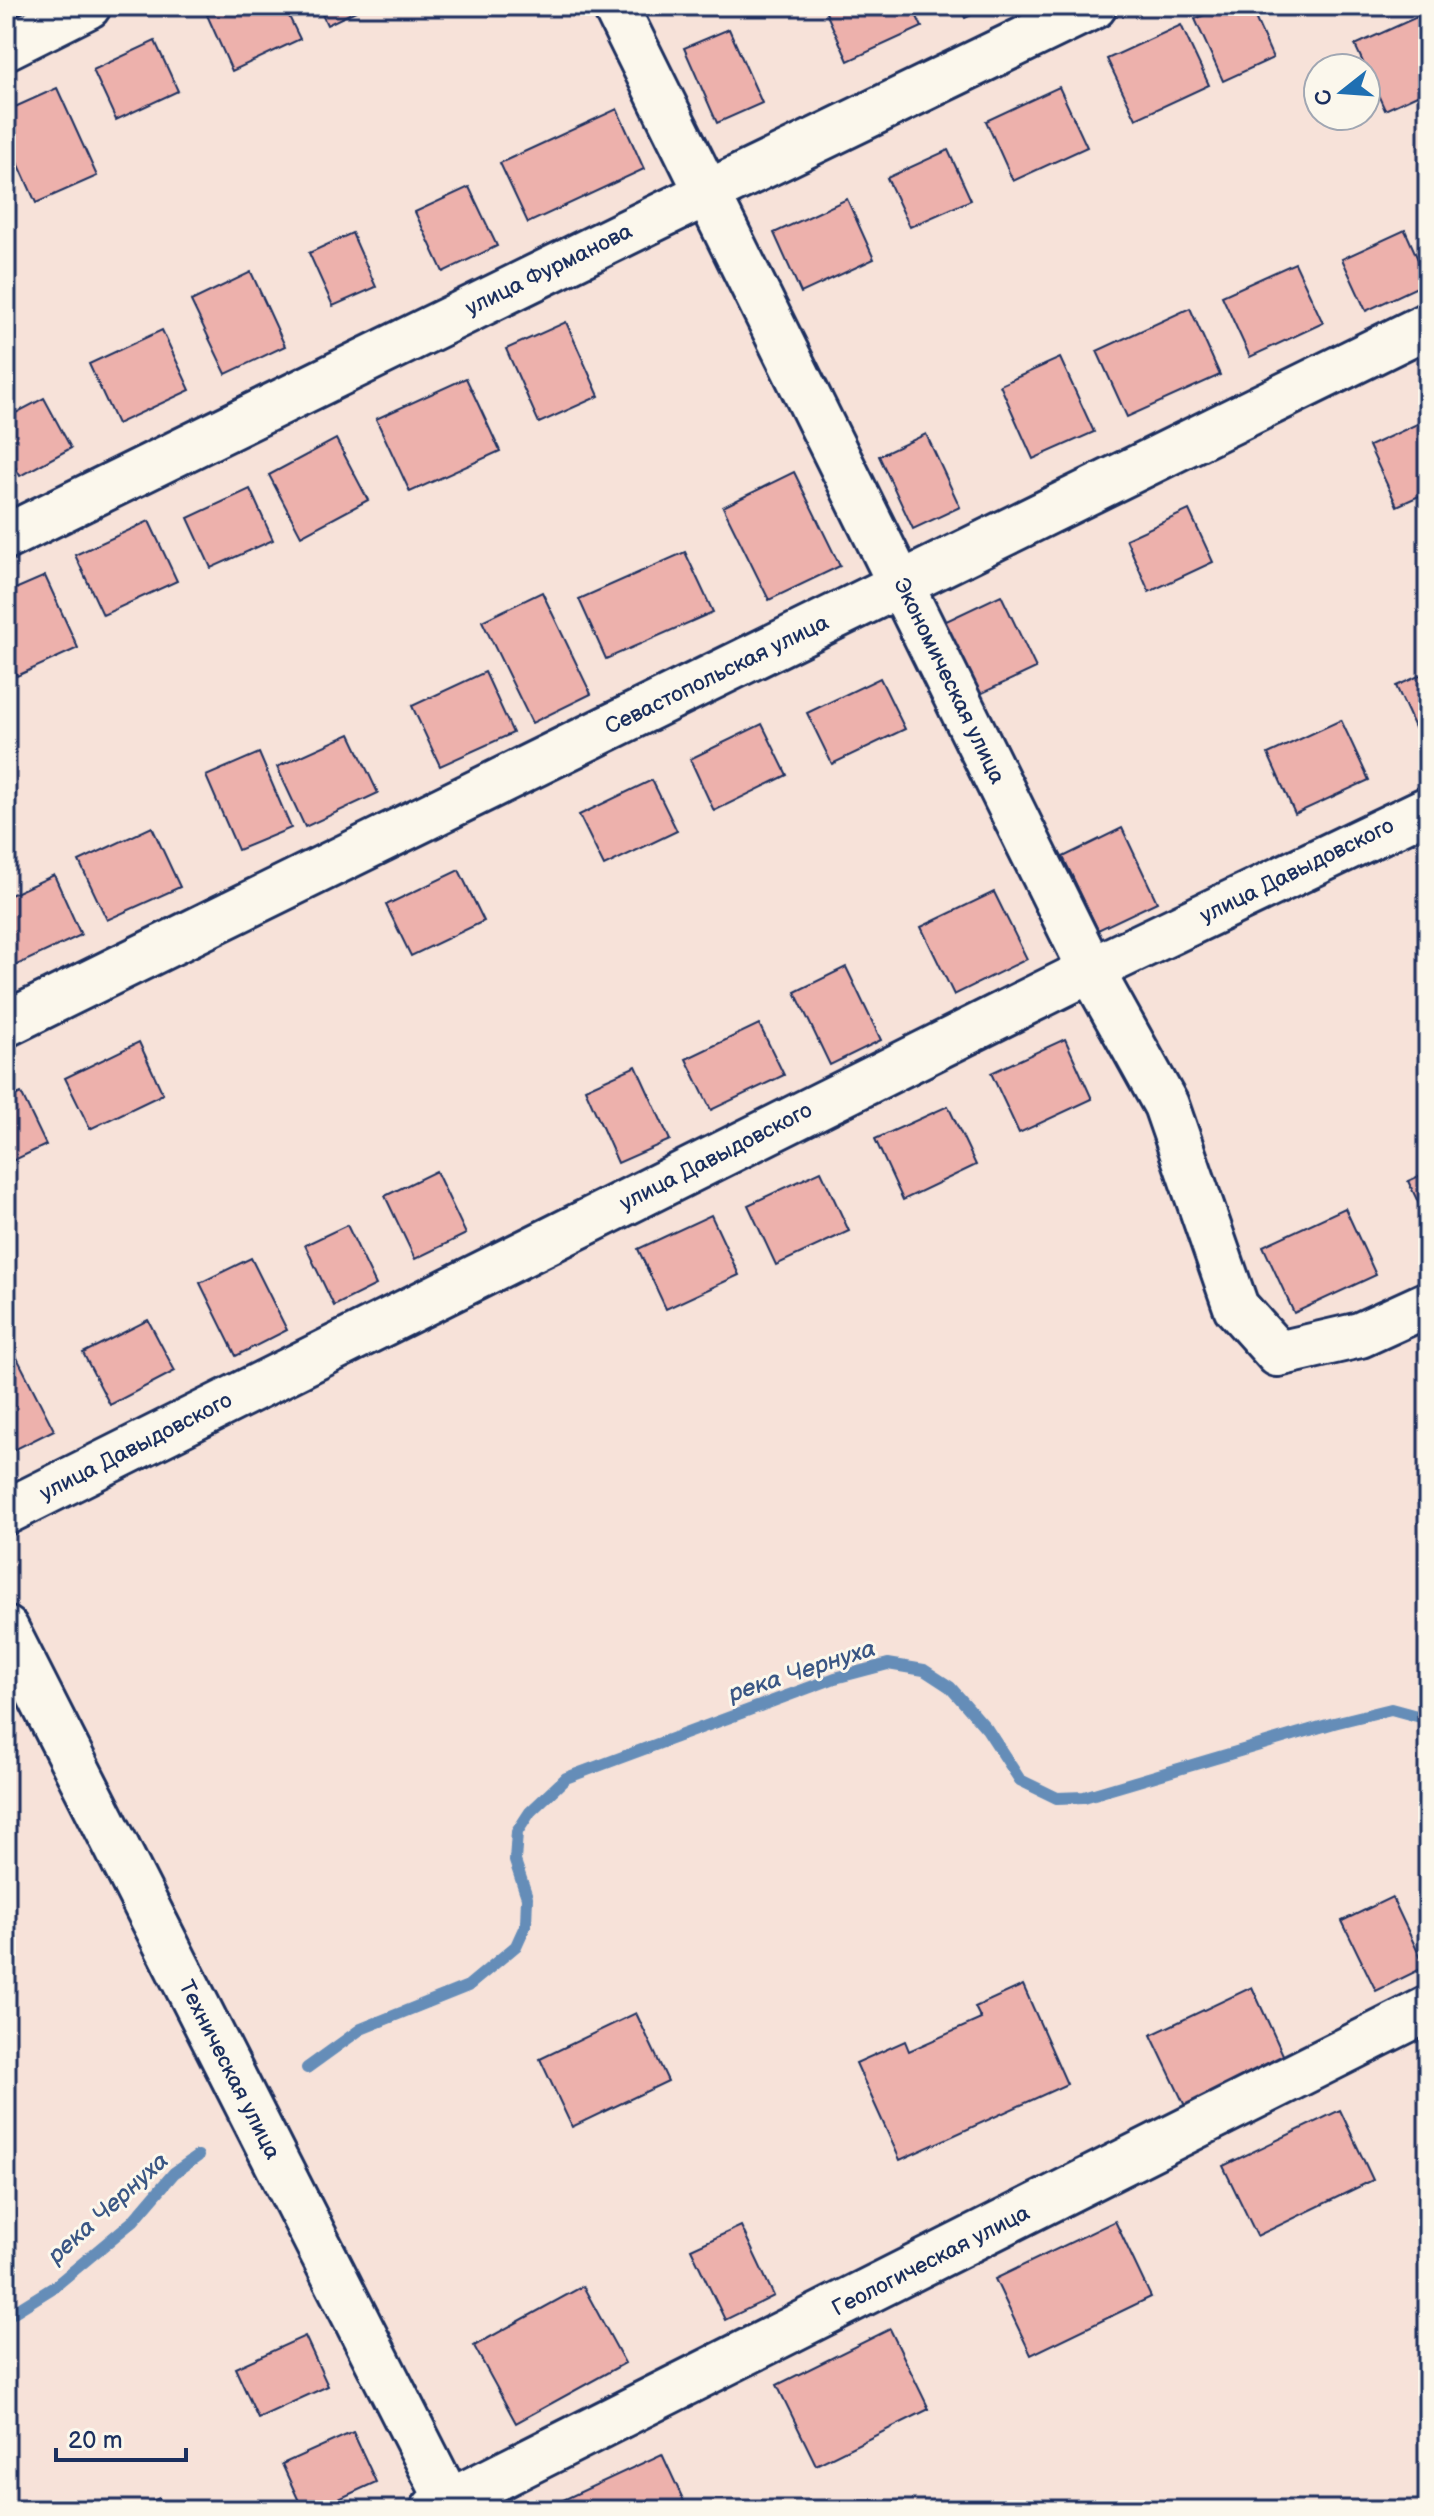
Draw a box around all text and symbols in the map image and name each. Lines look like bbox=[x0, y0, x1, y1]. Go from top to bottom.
north arrow bbox=[1302, 52, 1382, 132]
text: С bbox=[1309, 86, 1339, 109]
street label: улица Фурманова bbox=[461, 218, 637, 322]
street label: Экономическая улица bbox=[887, 573, 1011, 789]
street label: Севастопольская улица bbox=[601, 609, 833, 741]
street label: улица Давыдовского bbox=[1196, 812, 1398, 930]
street label: улица Давыдовского bbox=[615, 1097, 817, 1217]
street label: улица Давыдовского bbox=[35, 1387, 237, 1507]
water label: река Чернуха bbox=[724, 1634, 879, 1709]
street label: Техническая улица bbox=[172, 1976, 286, 2164]
water label: река Чернуха bbox=[41, 2146, 175, 2271]
street label: Геологическая улица bbox=[828, 2199, 1034, 2323]
scale bar bbox=[56, 2412, 186, 2462]
text: 20 m bbox=[68, 2426, 123, 2455]

